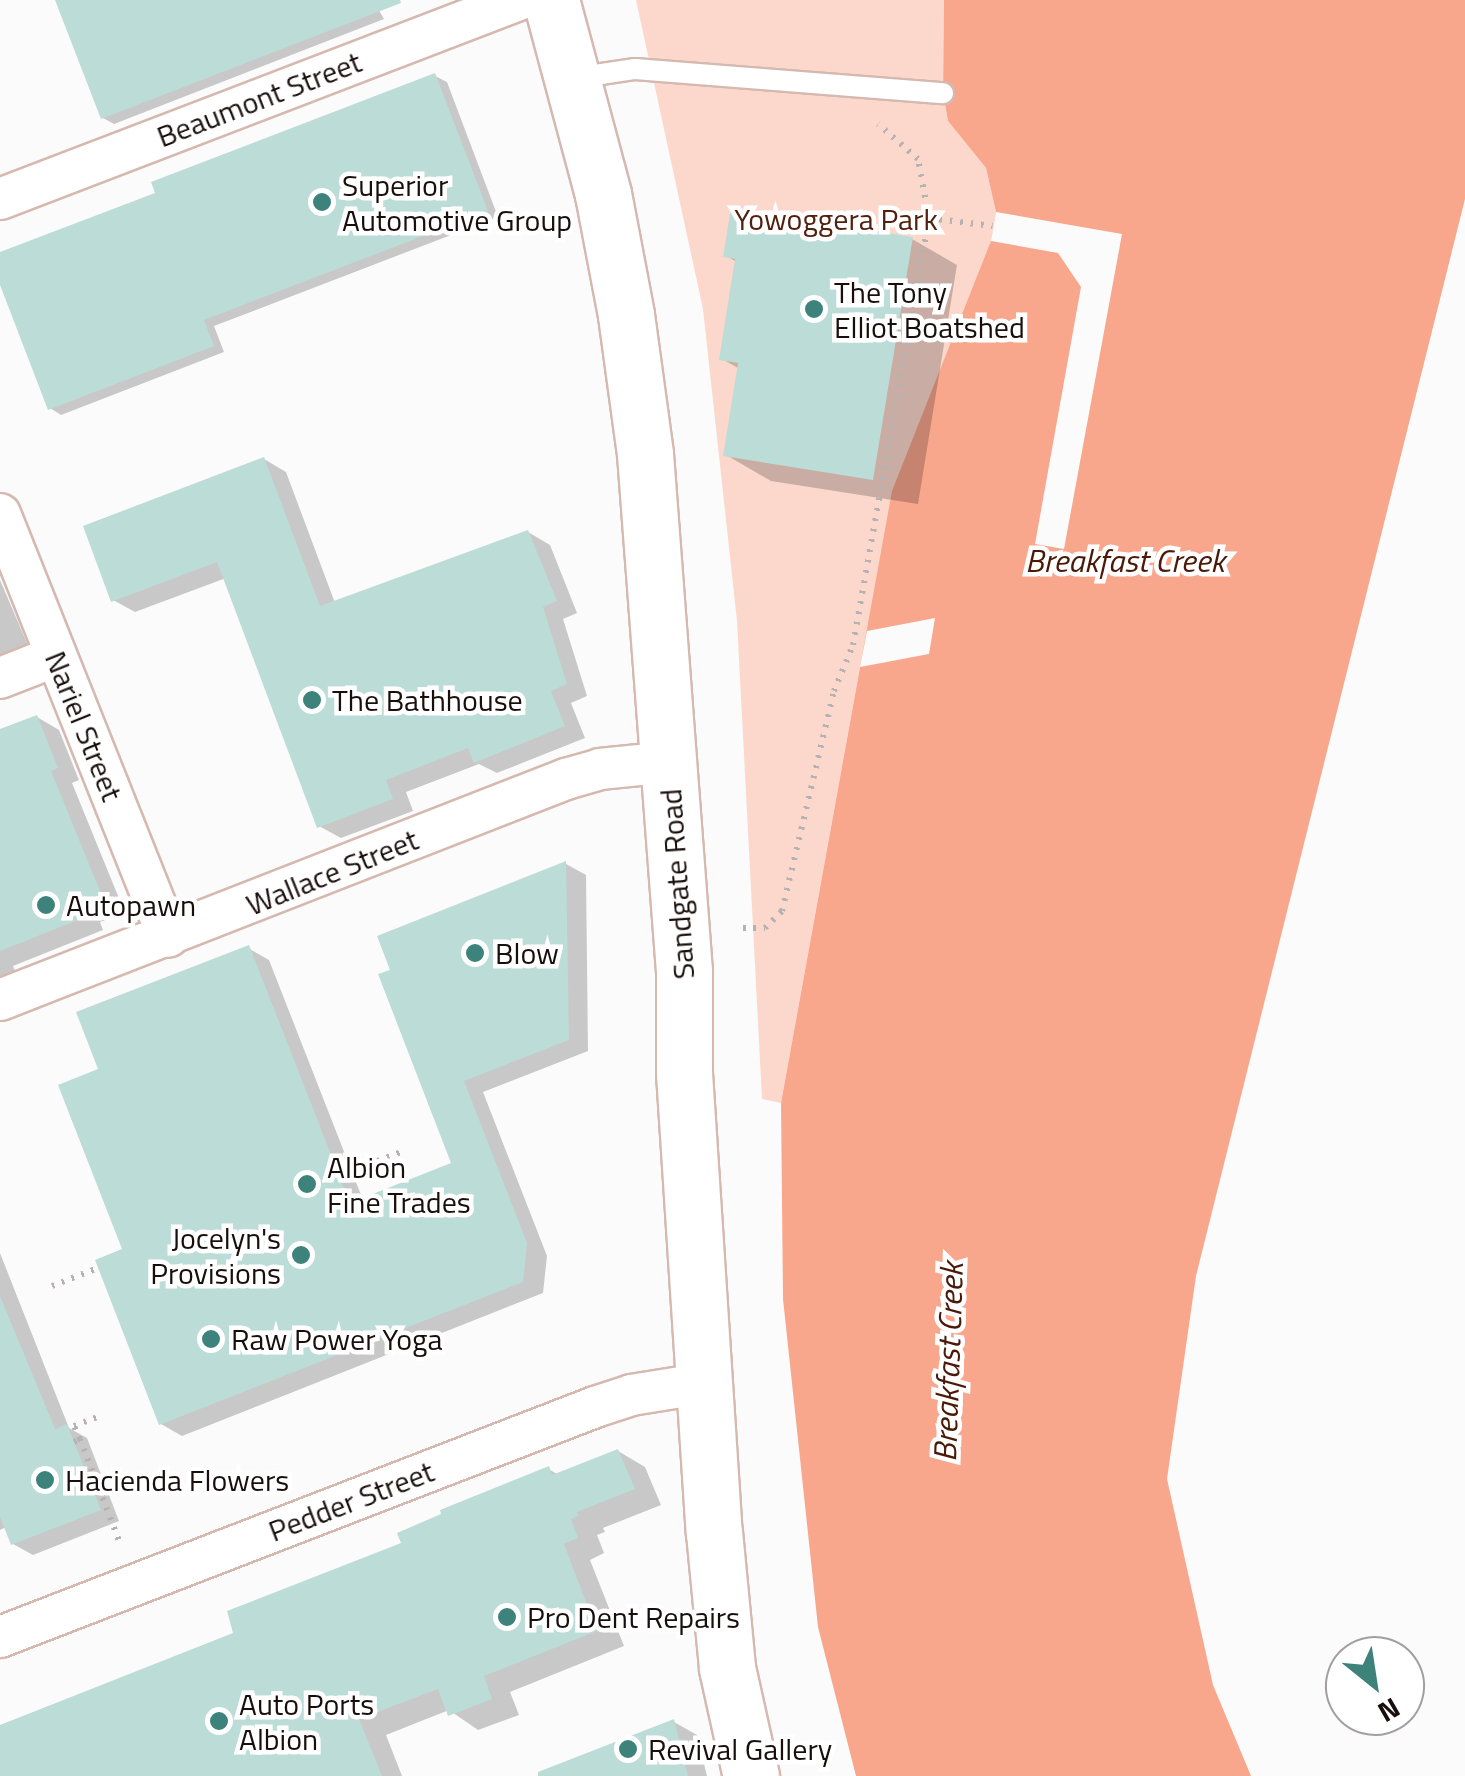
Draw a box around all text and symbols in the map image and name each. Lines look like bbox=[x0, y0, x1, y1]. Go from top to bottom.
street label: Beaumont Street bbox=[152, 43, 366, 155]
place label: Superior Automotive Group bbox=[342, 167, 572, 238]
marker: Superior Automotive Group bbox=[311, 191, 333, 213]
park label: Yowoggera Park bbox=[734, 201, 938, 237]
place label: The Tony Elliot Boatshed bbox=[834, 274, 1025, 344]
marker: The Tony Elliot Boatshed bbox=[803, 298, 825, 320]
water label: Breakfast Creek bbox=[1025, 541, 1225, 579]
street label: Nariel Street bbox=[38, 646, 130, 806]
place label: The Bathhouse bbox=[332, 682, 523, 718]
marker: The Bathhouse bbox=[301, 689, 323, 711]
street label: Sandgate Road bbox=[652, 788, 702, 980]
street label: Wallace Street bbox=[241, 821, 423, 923]
place label: Autopawn bbox=[66, 887, 196, 923]
marker: Autopawn bbox=[35, 894, 57, 916]
place label: Blow bbox=[495, 935, 559, 971]
marker: Blow bbox=[464, 942, 486, 964]
place label: Albion Fine Trades bbox=[327, 1149, 471, 1220]
marker: Albion Fine Trades bbox=[296, 1173, 318, 1195]
place label: Jocelyn's Provisions bbox=[150, 1220, 281, 1290]
marker: Jocelyn's Provisions bbox=[290, 1244, 312, 1266]
water label: Breakfast Creek bbox=[925, 1262, 971, 1462]
place label: Raw Power Yoga bbox=[231, 1321, 442, 1357]
marker: Raw Power Yoga bbox=[200, 1328, 222, 1350]
street label: Pedder Street bbox=[263, 1453, 439, 1549]
place label: Hacienda Flowers bbox=[65, 1462, 289, 1498]
marker: Hacienda Flowers bbox=[34, 1469, 56, 1491]
place label: Pro Dent Repairs bbox=[527, 1599, 740, 1635]
marker: Pro Dent Repairs bbox=[496, 1606, 518, 1628]
north arrow bbox=[1325, 1636, 1425, 1736]
place label: Auto Ports Albion bbox=[239, 1686, 374, 1756]
text: N bbox=[1370, 1687, 1408, 1734]
marker: Auto Ports Albion bbox=[208, 1710, 230, 1732]
place label: Revival Gallery bbox=[648, 1731, 832, 1767]
marker: Revival Gallery bbox=[617, 1738, 639, 1760]

